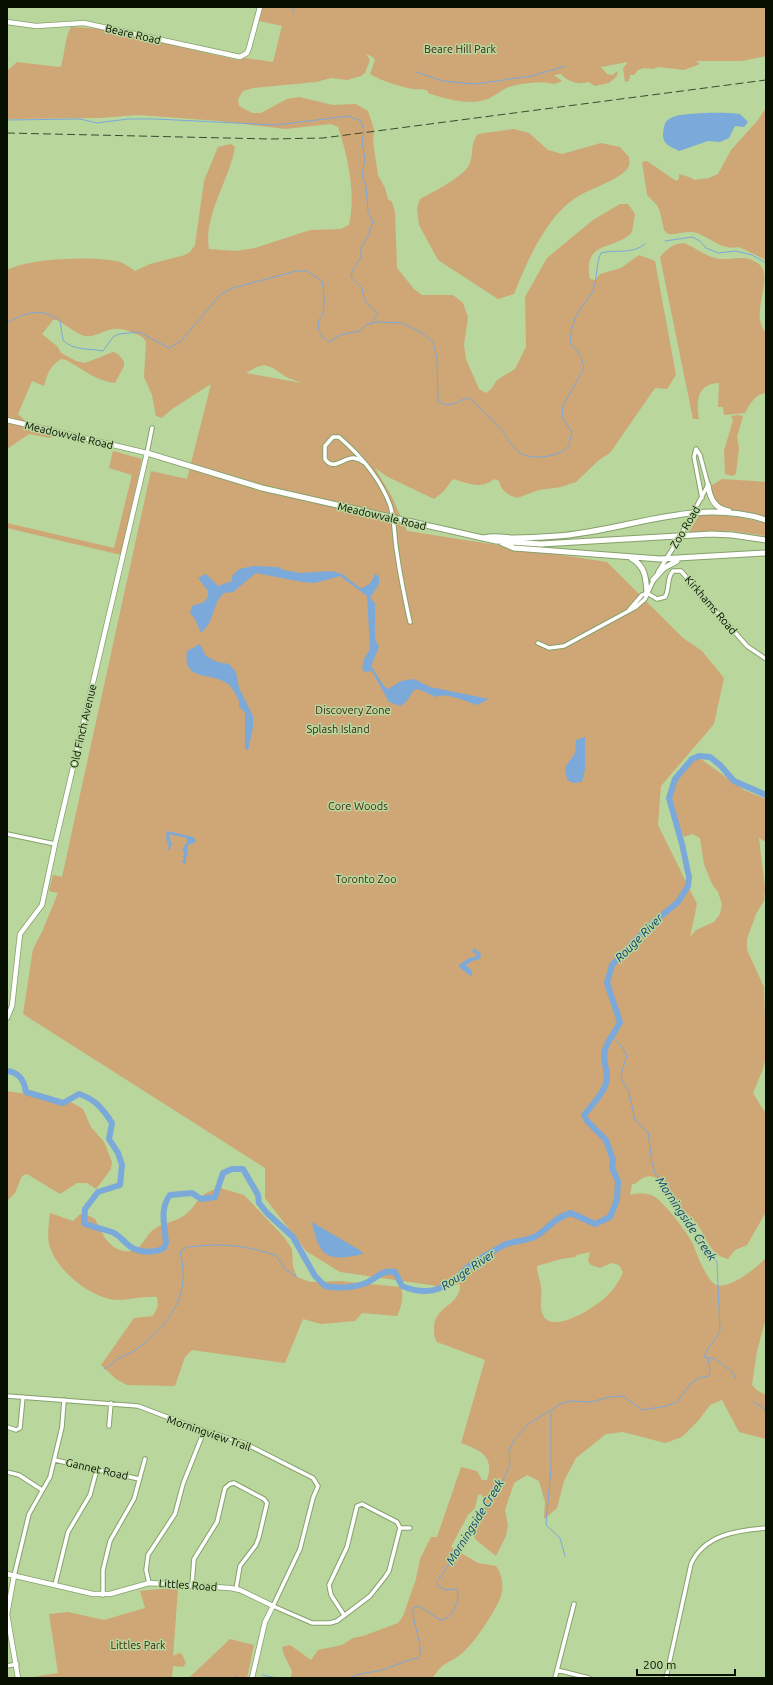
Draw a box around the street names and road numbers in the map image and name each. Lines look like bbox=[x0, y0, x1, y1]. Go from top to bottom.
street label: Beare Road bbox=[104, 22, 162, 46]
street label: Meadowvale Road bbox=[23, 419, 115, 451]
street label: Meadowvale Road bbox=[336, 500, 428, 532]
street label: Zoo Road bbox=[668, 504, 702, 550]
street label: Kirkhams Road bbox=[682, 573, 740, 637]
street label: Old Finch Avenue bbox=[67, 683, 99, 769]
street label: Morningview Trail bbox=[165, 1413, 253, 1453]
street label: Gannet Road bbox=[65, 1456, 129, 1482]
street label: Littles Road bbox=[158, 1577, 218, 1593]

